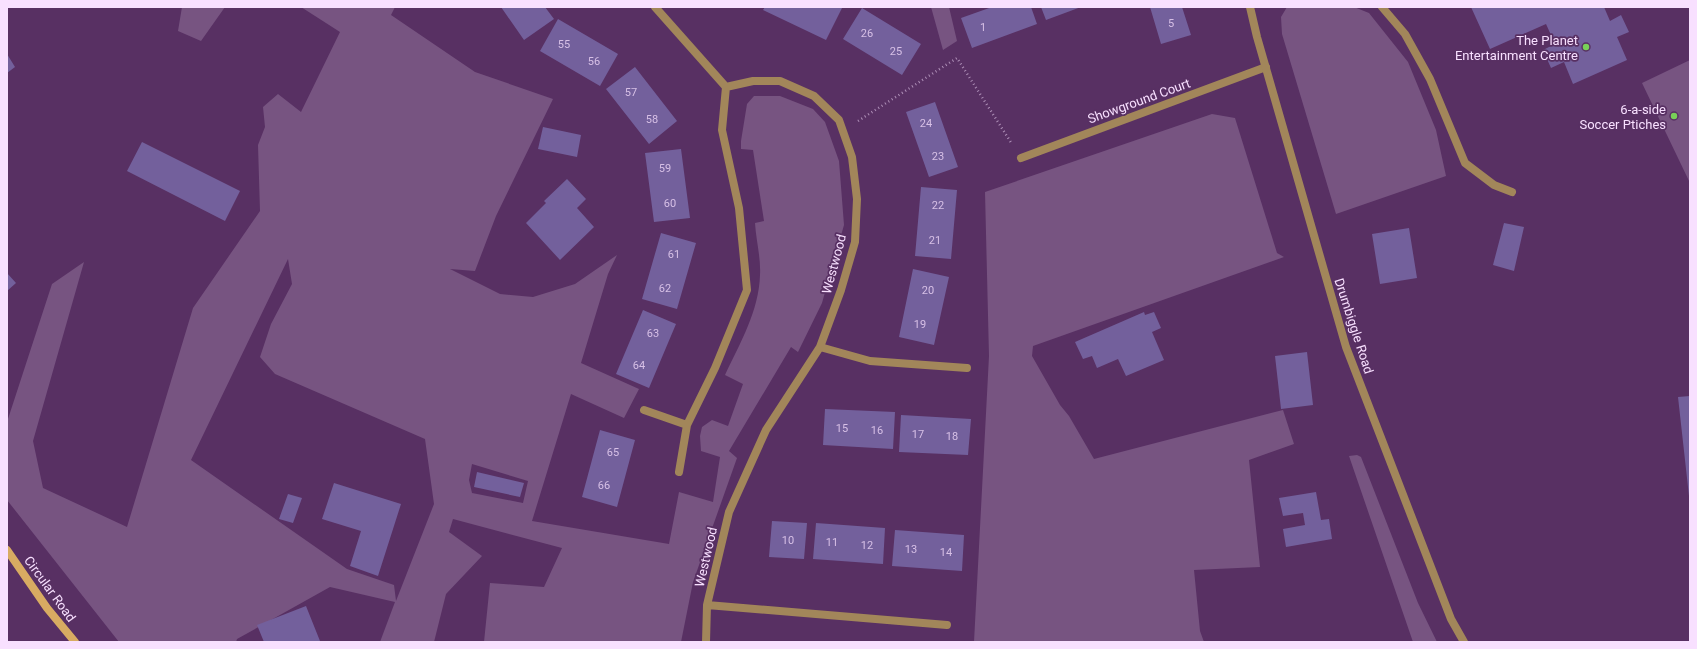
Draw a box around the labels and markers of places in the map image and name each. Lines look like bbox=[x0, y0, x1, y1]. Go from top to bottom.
place label: The Planet Entertainment Centre bbox=[1455, 33, 1578, 63]
marker: The Planet Entertainment Centre bbox=[1581, 42, 1591, 52]
place label: 6-a-side Soccer Ptiches bbox=[1579, 102, 1666, 132]
marker: 6-a-side Soccer Ptiches bbox=[1669, 111, 1679, 121]

